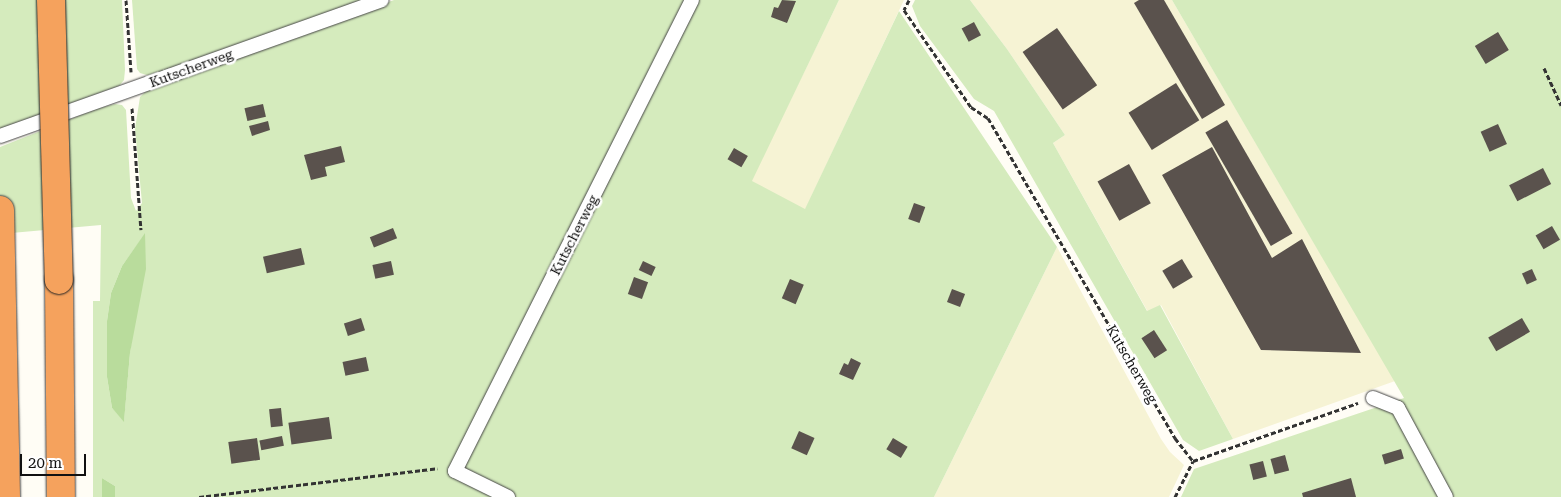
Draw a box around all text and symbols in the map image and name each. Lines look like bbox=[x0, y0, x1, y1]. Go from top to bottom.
street label: Kutscherweg bbox=[147, 45, 235, 91]
street label: Kutscherweg bbox=[547, 192, 601, 278]
street label: Kutscherweg bbox=[1103, 322, 1161, 406]
scale bar bbox=[22, 444, 89, 476]
text: 20 m bbox=[28, 454, 62, 472]

